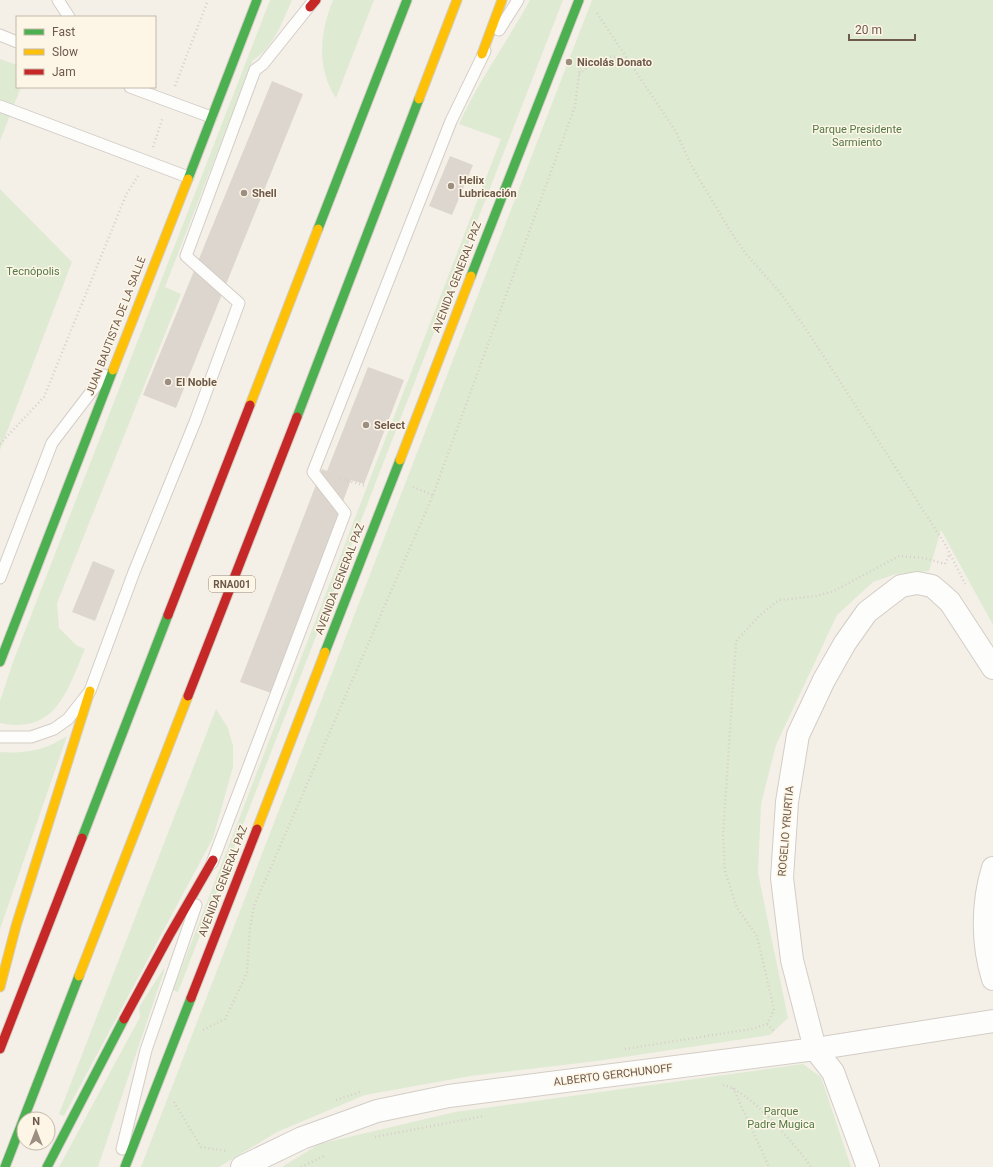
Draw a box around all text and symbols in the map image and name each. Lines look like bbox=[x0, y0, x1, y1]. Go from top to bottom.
legend bbox=[16, 16, 156, 88]
scale bar bbox=[849, 16, 915, 42]
text: 20 m bbox=[855, 23, 882, 37]
text: Fast bbox=[52, 25, 75, 39]
text: Slow bbox=[52, 45, 78, 59]
place label: Nicolás Donato bbox=[577, 56, 652, 69]
marker: Nicolás Donato bbox=[564, 57, 574, 67]
text: Jam bbox=[52, 65, 76, 79]
park label: Parque Presidente Sarmiento bbox=[812, 123, 902, 149]
place label: Helix Lubricación bbox=[459, 174, 517, 200]
marker: Helix Lubricación bbox=[446, 181, 456, 191]
place label: Shell bbox=[252, 187, 277, 200]
marker: Shell bbox=[239, 188, 249, 198]
street label: AVENIDA GENERAL PAZ bbox=[430, 219, 484, 335]
street label: JUAN BAUTISTA DE LA SALLE bbox=[83, 255, 149, 397]
park label: Tecnópolis bbox=[6, 265, 60, 278]
place label: El Noble bbox=[176, 376, 217, 389]
marker: El Noble bbox=[163, 377, 173, 387]
place label: Select bbox=[374, 419, 405, 432]
marker: Select bbox=[361, 420, 371, 430]
street label: AVENIDA GENERAL PAZ bbox=[313, 521, 367, 637]
road number: RNA001 bbox=[209, 576, 255, 592]
street label: ROGELIO YRURTIA bbox=[776, 784, 797, 877]
street label: AVENIDA GENERAL PAZ bbox=[196, 823, 250, 939]
street label: ALBERTO GERCHUNOFF bbox=[553, 1061, 673, 1089]
park label: Parque Padre Mugica bbox=[747, 1105, 815, 1131]
north arrow bbox=[16, 1111, 56, 1151]
text: N bbox=[32, 1115, 40, 1128]

